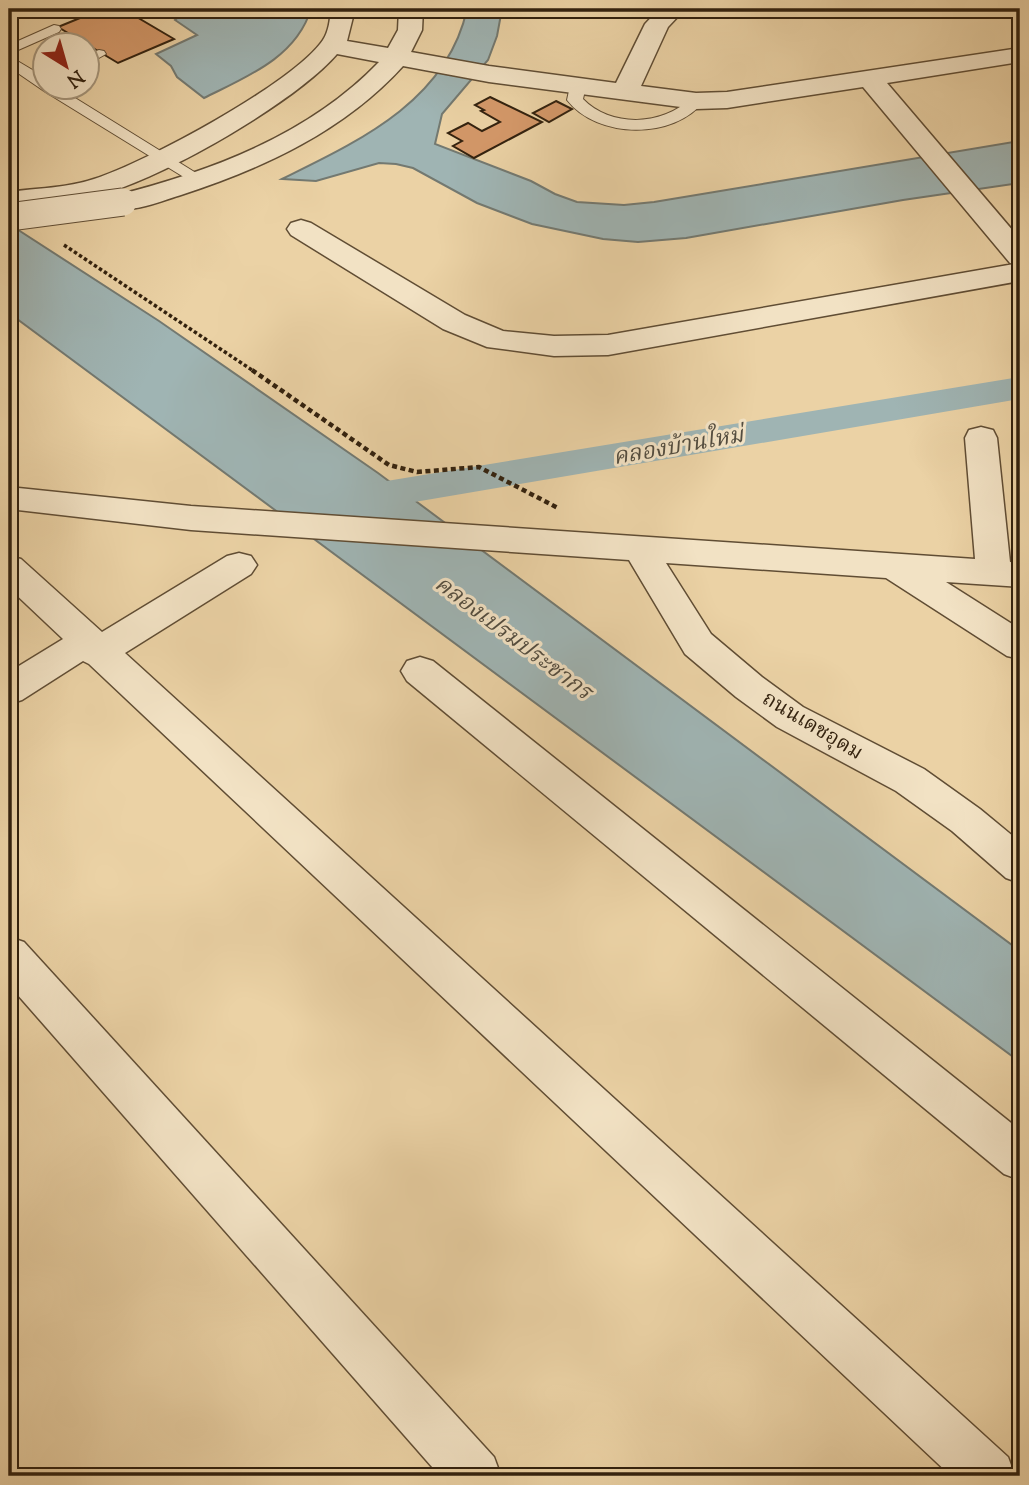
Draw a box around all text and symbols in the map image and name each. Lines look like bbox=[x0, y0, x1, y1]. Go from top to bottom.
north arrow bbox=[32, 32, 102, 102]
text: N bbox=[61, 62, 89, 93]
water label: คลองบ้านใหม่ bbox=[610, 417, 749, 475]
water label: คลองเปรมประชากร bbox=[427, 569, 600, 711]
street label: ถนนเดชอุดม bbox=[756, 685, 868, 769]

